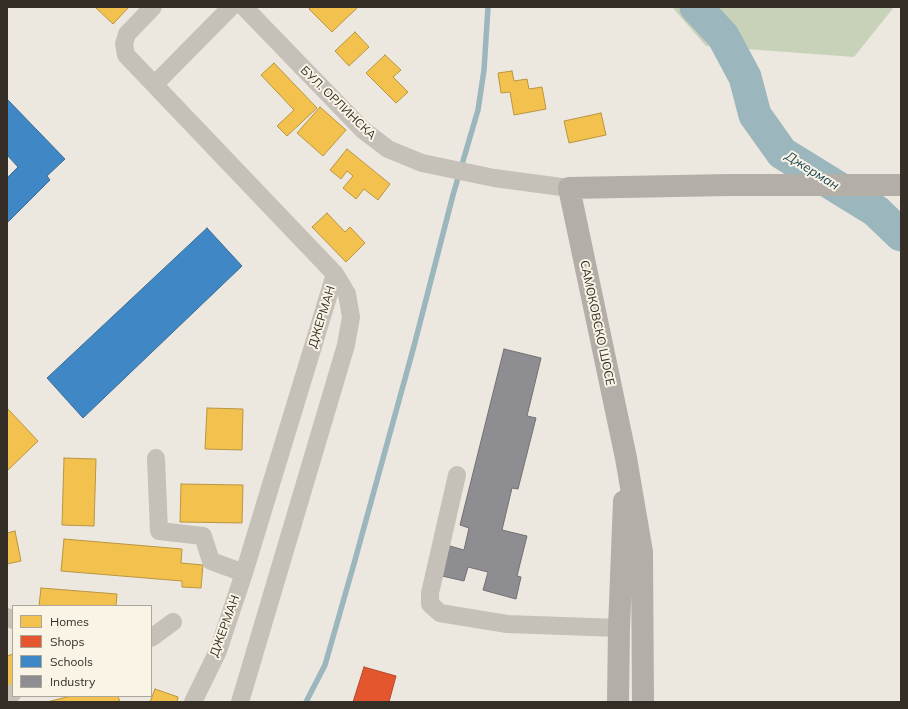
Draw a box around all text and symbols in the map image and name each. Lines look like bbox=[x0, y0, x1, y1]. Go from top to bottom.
street label: БУЛ. ОРЛИНСКА bbox=[297, 63, 379, 143]
water label: Джерман bbox=[782, 148, 842, 194]
street label: САМОКОВСКО ШОСЕ bbox=[577, 259, 617, 387]
street label: ДЖЕРМАН bbox=[306, 284, 338, 350]
street label: ДЖЕРМАН bbox=[207, 593, 243, 659]
legend bbox=[12, 605, 152, 697]
text: Homes bbox=[50, 614, 89, 629]
text: Shops bbox=[50, 634, 85, 649]
text: Schools bbox=[50, 654, 93, 669]
text: Industry bbox=[50, 674, 95, 689]

